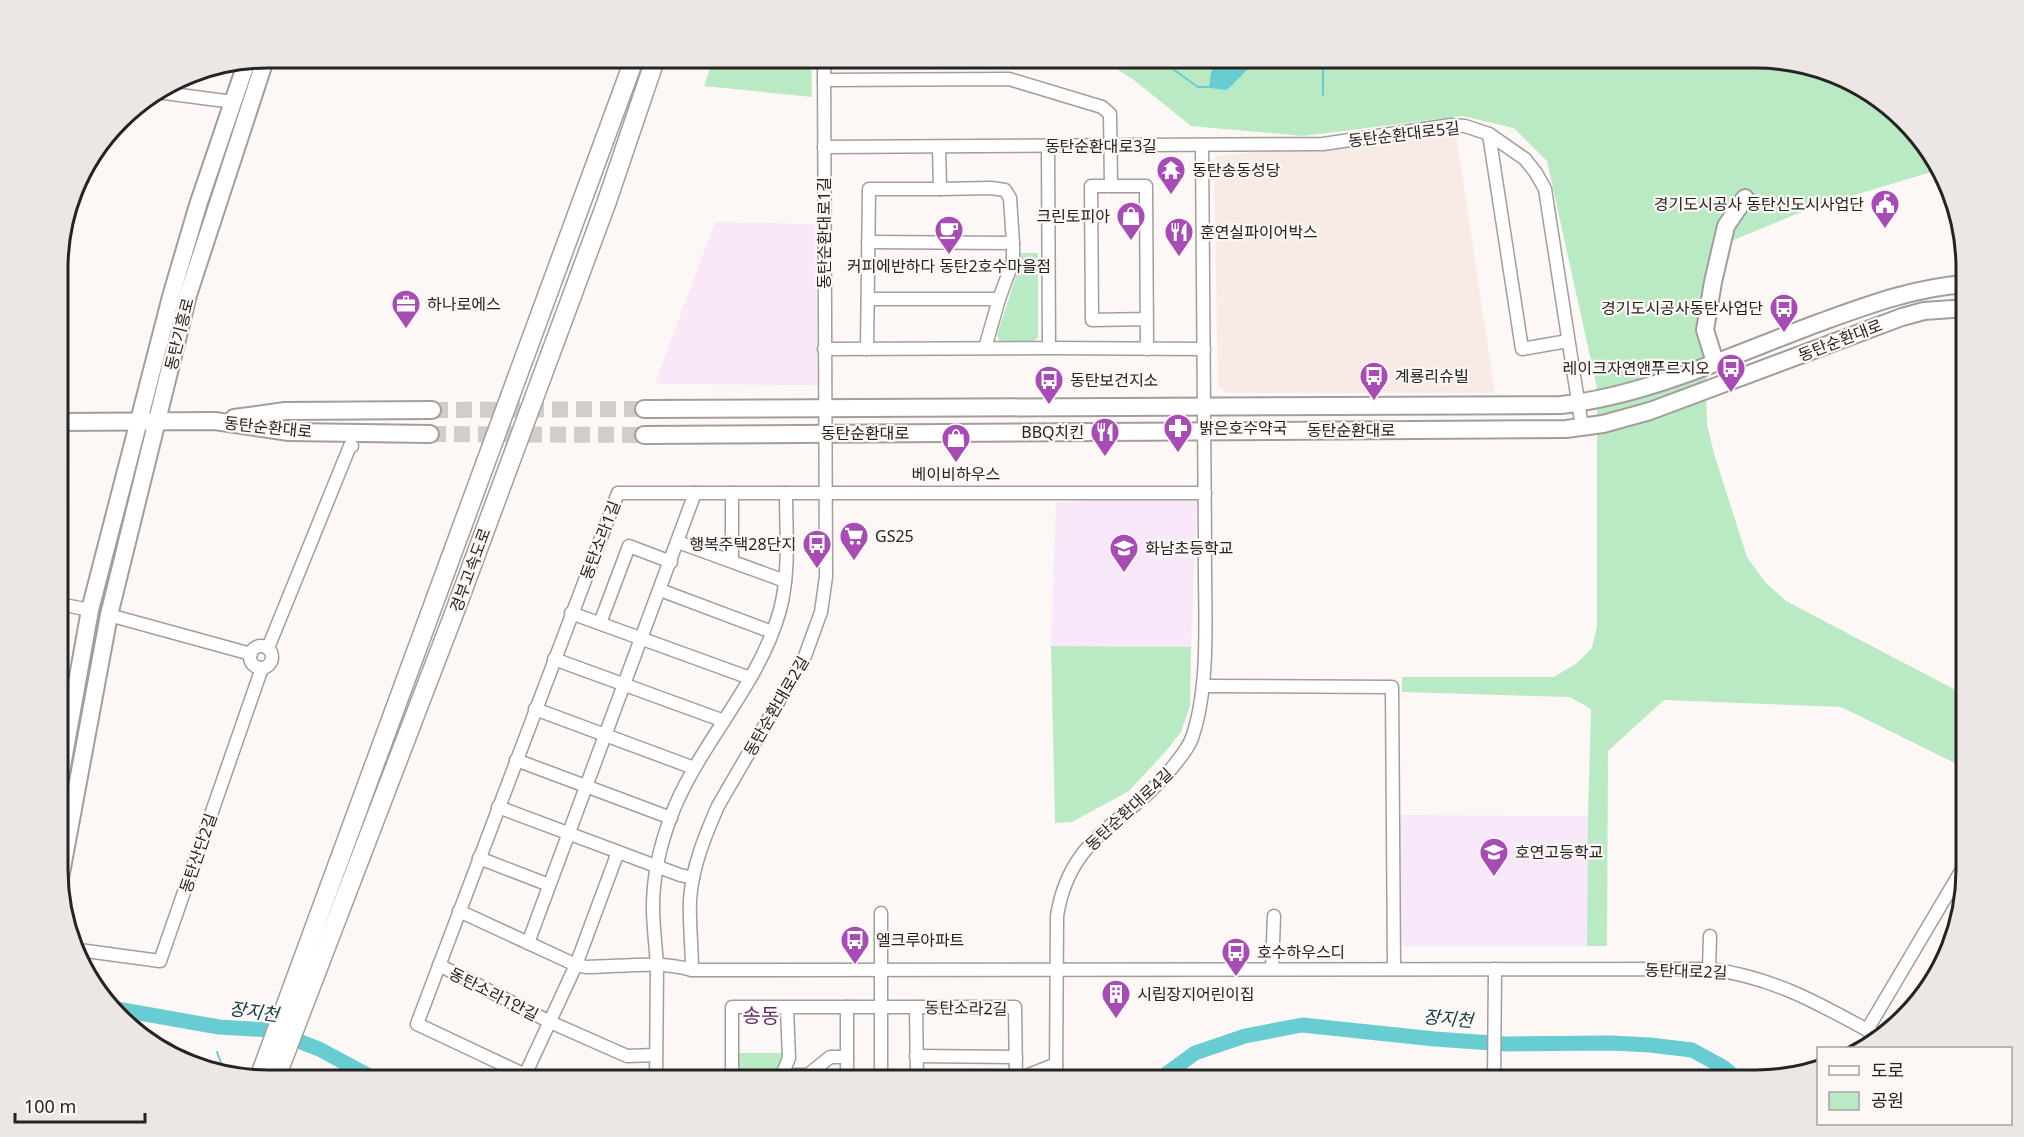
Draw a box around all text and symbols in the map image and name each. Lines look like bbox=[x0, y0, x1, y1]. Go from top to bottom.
street label: 동탄순환대로5길 bbox=[1347, 116, 1461, 152]
street label: 동탄순환대로3길 bbox=[1045, 135, 1157, 157]
temple icon: 동탄송동성당 bbox=[1155, 154, 1187, 196]
place label: 동탄송동성당 bbox=[1192, 159, 1281, 181]
street label: 동탄순환대로1길 bbox=[813, 177, 835, 289]
public building icon: 경기도시공사 동탄신도시사업단 bbox=[1869, 188, 1901, 230]
place label: 경기도시공사 동탄신도시사업단 bbox=[1654, 193, 1864, 215]
shop icon: 크린토피아 bbox=[1115, 200, 1147, 242]
place label: 크린토피아 bbox=[1036, 205, 1110, 227]
cafe icon: 커피에반하다 동탄2호수마을점 bbox=[933, 214, 965, 256]
restaurant icon: 훈연실파이어박스 bbox=[1163, 216, 1195, 258]
place label: 훈연실파이어박스 bbox=[1200, 221, 1318, 243]
place label: 커피에반하다 동탄2호수마을점 bbox=[847, 255, 1051, 277]
office icon: 하나로에스 bbox=[390, 288, 422, 330]
bus stop icon: 경기도시공사동탄사업단 bbox=[1768, 292, 1800, 334]
place label: 하나로에스 bbox=[427, 293, 501, 315]
street label: 동탄기흥로 bbox=[159, 295, 199, 372]
place label: 경기도시공사동탄사업단 bbox=[1601, 297, 1763, 319]
street label: 동탄순환대로 bbox=[1795, 314, 1885, 366]
bus stop icon: 레이크자연앤푸르지오 bbox=[1715, 352, 1747, 394]
place label: 레이크자연앤푸르지오 bbox=[1563, 357, 1710, 379]
bus stop icon: 계룡리슈빌 bbox=[1358, 360, 1390, 402]
bus stop icon: 동탄보건지소 bbox=[1033, 364, 1065, 406]
place label: 계룡리슈빌 bbox=[1395, 365, 1469, 387]
place label: 동탄보건지소 bbox=[1070, 369, 1158, 391]
street label: 동탄순환대로 bbox=[223, 411, 313, 443]
pharmacy icon: 밝은호수약국 bbox=[1162, 412, 1194, 454]
restaurant icon: BBQ치킨 bbox=[1089, 416, 1121, 458]
place label: 밝은호수약국 bbox=[1199, 417, 1287, 439]
street label: 동탄순환대로 bbox=[1307, 419, 1395, 441]
place label: BBQ치킨 bbox=[1021, 421, 1084, 443]
street label: 동탄순환대로 bbox=[821, 422, 909, 444]
shop icon: 베이비하우스 bbox=[940, 422, 972, 464]
place label: 베이비하우스 bbox=[912, 463, 1000, 485]
street label: 동탄소라1길 bbox=[575, 497, 625, 583]
supermarket icon: GS25 bbox=[838, 520, 870, 562]
street label: 경부고속도로 bbox=[445, 524, 496, 615]
place label: GS25 bbox=[875, 525, 914, 547]
bus stop icon: 행복주택28단지 bbox=[801, 528, 833, 570]
school or university icon: 화남초등학교 bbox=[1108, 532, 1140, 574]
place label: 행복주택28단지 bbox=[689, 533, 796, 555]
place label: 화남초등학교 bbox=[1145, 537, 1233, 559]
street label: 동탄순환대로2길 bbox=[738, 652, 814, 760]
street label: 동탄순환대로4길 bbox=[1080, 763, 1178, 855]
street label: 동탄산단2길 bbox=[174, 810, 222, 896]
school or university icon: 호연고등학교 bbox=[1478, 836, 1510, 878]
place label: 호연고등학교 bbox=[1515, 841, 1603, 863]
bus stop icon: 엘크루아파트 bbox=[839, 924, 871, 966]
place label: 엘크루아파트 bbox=[876, 929, 964, 951]
bus stop icon: 호수하우스디 bbox=[1220, 936, 1252, 978]
place label: 호수하우스디 bbox=[1257, 941, 1345, 963]
street label: 동탄대로2길 bbox=[1644, 959, 1728, 983]
street label: 동탄소라1안길 bbox=[446, 962, 542, 1026]
building icon: 시립장지어린이집 bbox=[1100, 978, 1132, 1020]
place label: 시립장지어린이집 bbox=[1137, 983, 1255, 1005]
water label: 장지천 bbox=[228, 996, 283, 1027]
street label: 동탄소라2길 bbox=[924, 996, 1008, 1020]
district label: 송동 bbox=[743, 1002, 779, 1029]
water label: 장지천 bbox=[1422, 1004, 1476, 1032]
legend bbox=[1817, 1047, 2012, 1125]
text: 도로 bbox=[1871, 1058, 1904, 1082]
scale bar bbox=[15, 1086, 146, 1124]
text: 공원 bbox=[1871, 1088, 1904, 1112]
text: 100 m bbox=[24, 1094, 76, 1118]

